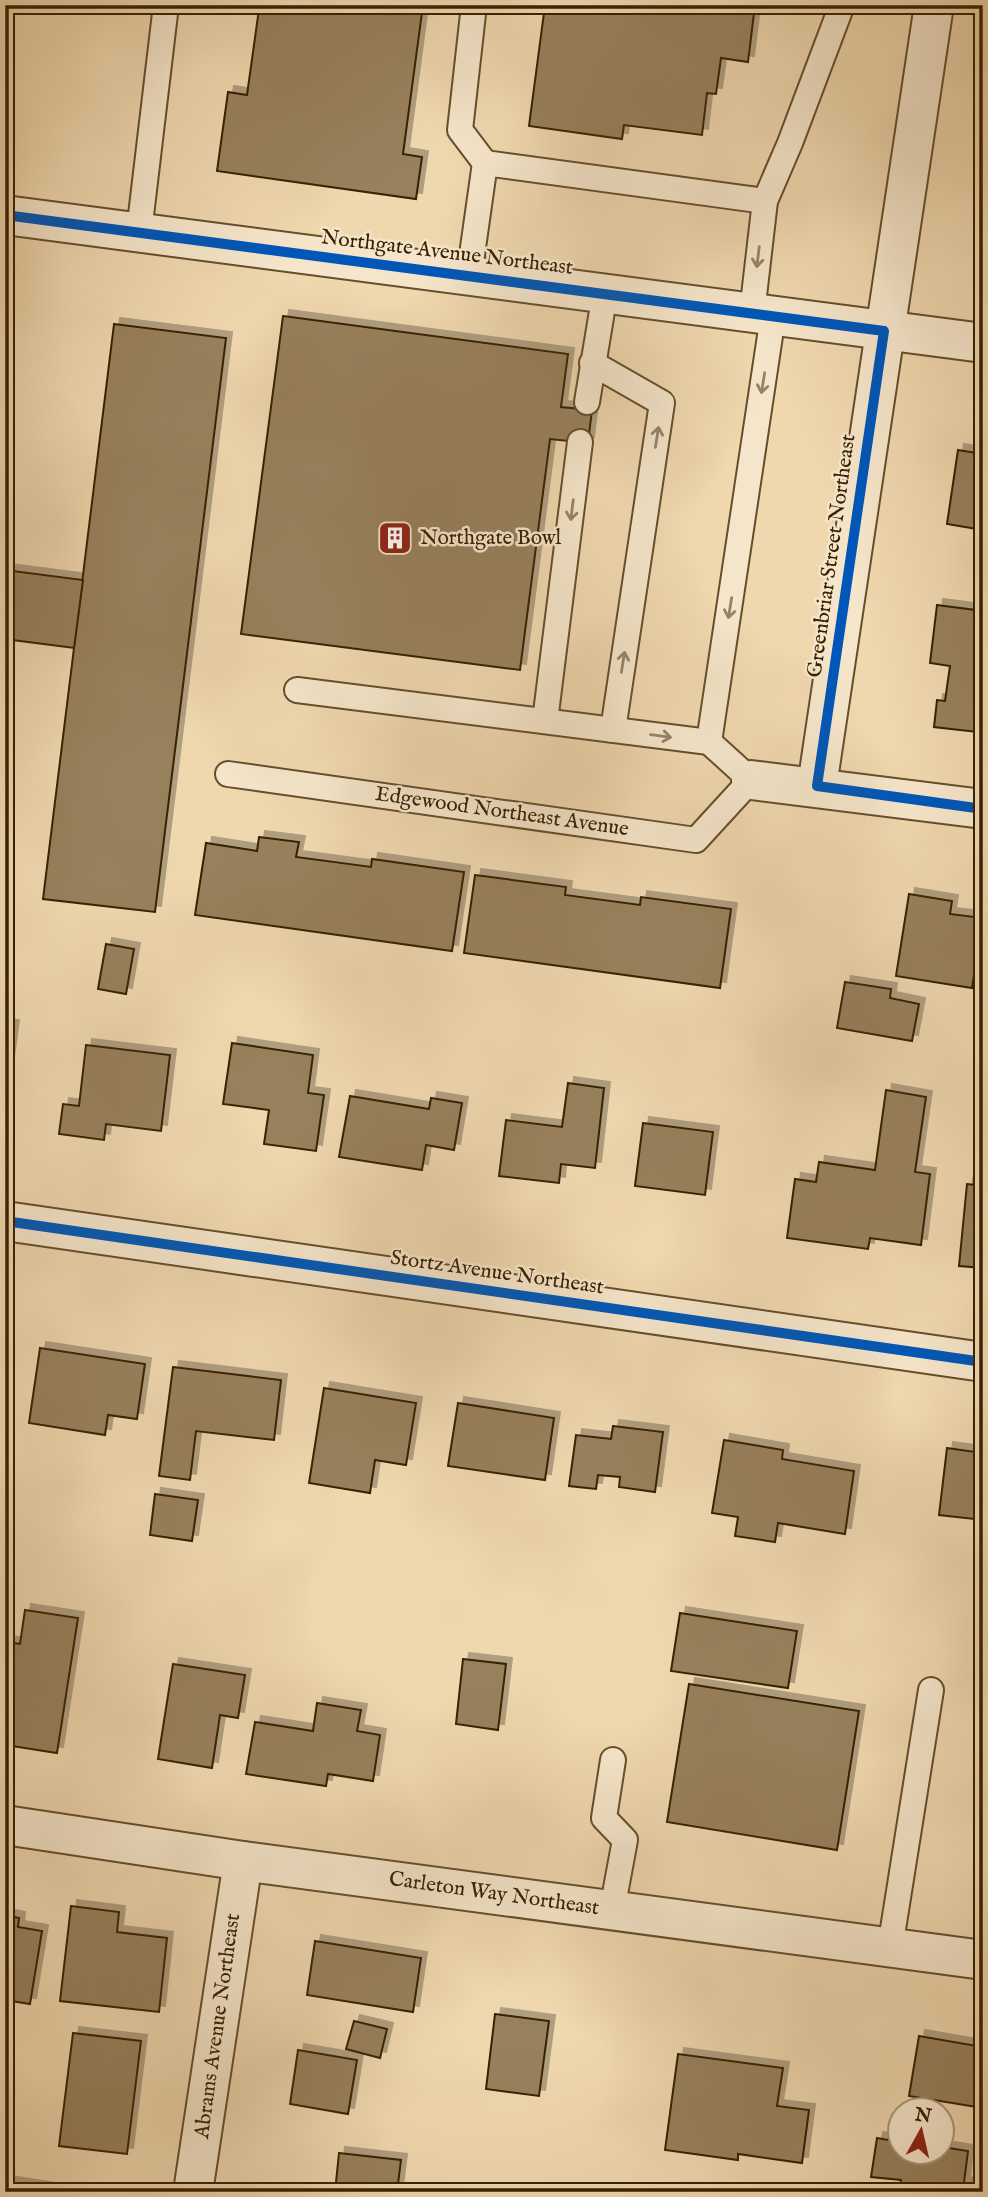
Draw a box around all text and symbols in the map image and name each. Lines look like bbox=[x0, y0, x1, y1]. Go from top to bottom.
street label: Northgate Avenue Northeast bbox=[319, 224, 575, 282]
one-way arrow bbox=[751, 245, 764, 268]
one-way arrow bbox=[756, 371, 769, 394]
one-way arrow bbox=[651, 427, 664, 449]
street label: Greenbriar Street Northeast bbox=[802, 433, 862, 679]
one-way arrow bbox=[565, 498, 578, 521]
building icon: Northgate Bowl bbox=[376, 519, 414, 557]
place label: Northgate Bowl bbox=[420, 525, 562, 552]
one-way arrow bbox=[723, 596, 736, 619]
one-way arrow bbox=[617, 652, 630, 674]
one-way arrow bbox=[649, 729, 672, 742]
street label: Edgewood Northeast Avenue bbox=[373, 781, 631, 843]
street label: Stortz Avenue Northeast bbox=[389, 1245, 605, 1301]
street label: Carleton Way Northeast bbox=[387, 1866, 601, 1922]
street label: Abrams Avenue Northeast bbox=[189, 1912, 247, 2141]
north arrow bbox=[886, 2096, 956, 2166]
text: N bbox=[912, 2103, 933, 2129]

